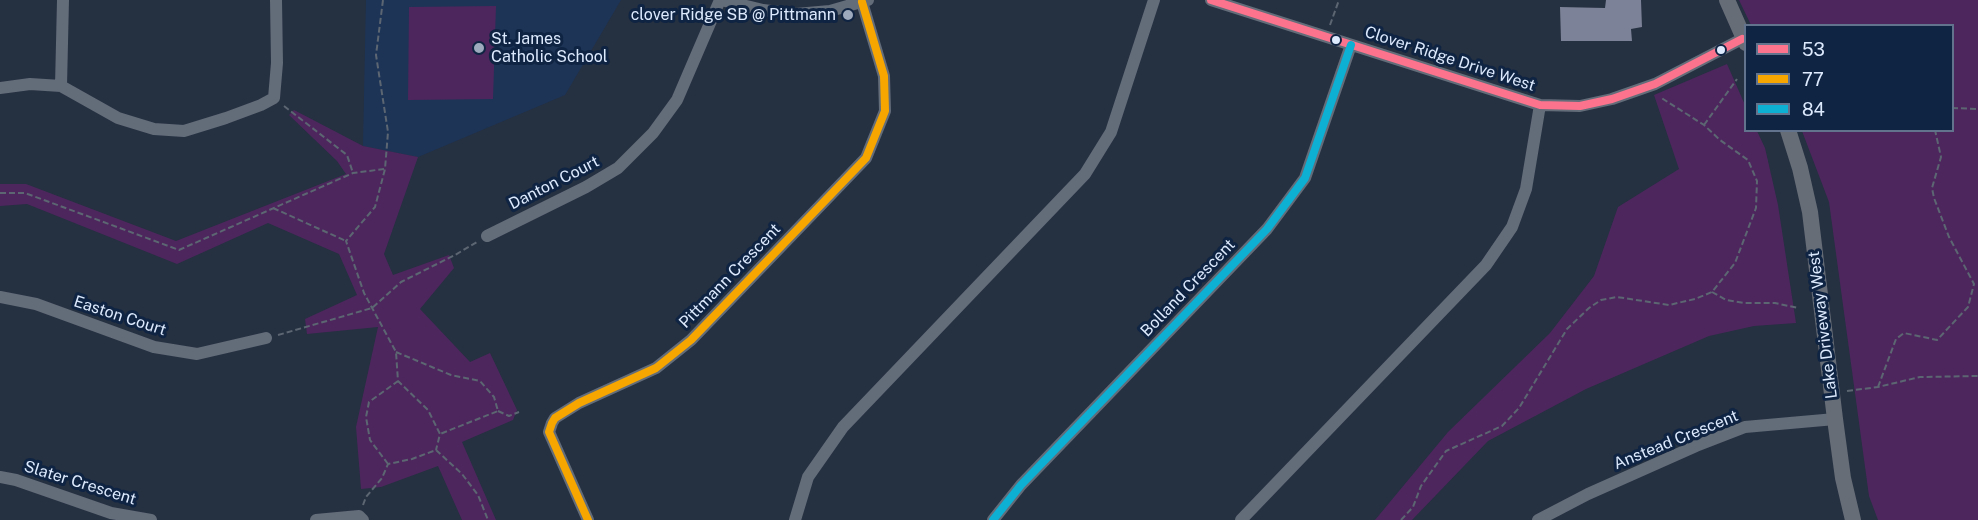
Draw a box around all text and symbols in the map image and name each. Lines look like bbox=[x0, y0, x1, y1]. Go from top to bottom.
place label: clover Ridge SB @ Pittmann bbox=[631, 5, 836, 25]
marker: clover Ridge SB @ Pittmann bbox=[841, 8, 855, 22]
street label: Clover Ridge Drive West bbox=[1362, 22, 1538, 96]
legend bbox=[1744, 24, 1954, 132]
place label: St. James Catholic School bbox=[491, 29, 608, 67]
unlabelled marker bbox=[1330, 34, 1342, 46]
text: 53 bbox=[1802, 39, 1825, 60]
marker: St. James Catholic School bbox=[472, 41, 486, 55]
unlabelled marker bbox=[1715, 44, 1727, 56]
text: 77 bbox=[1802, 69, 1824, 90]
text: 84 bbox=[1802, 99, 1825, 120]
street label: Danton Court bbox=[506, 152, 602, 214]
street label: Pittmann Crescent bbox=[675, 220, 785, 332]
street label: Bolland Crescent bbox=[1137, 235, 1239, 341]
street label: Lake Driveway West bbox=[1804, 250, 1842, 400]
street label: Easton Court bbox=[71, 292, 169, 340]
street label: Anstead Crescent bbox=[1611, 406, 1741, 474]
street label: Slater Crescent bbox=[22, 457, 138, 509]

